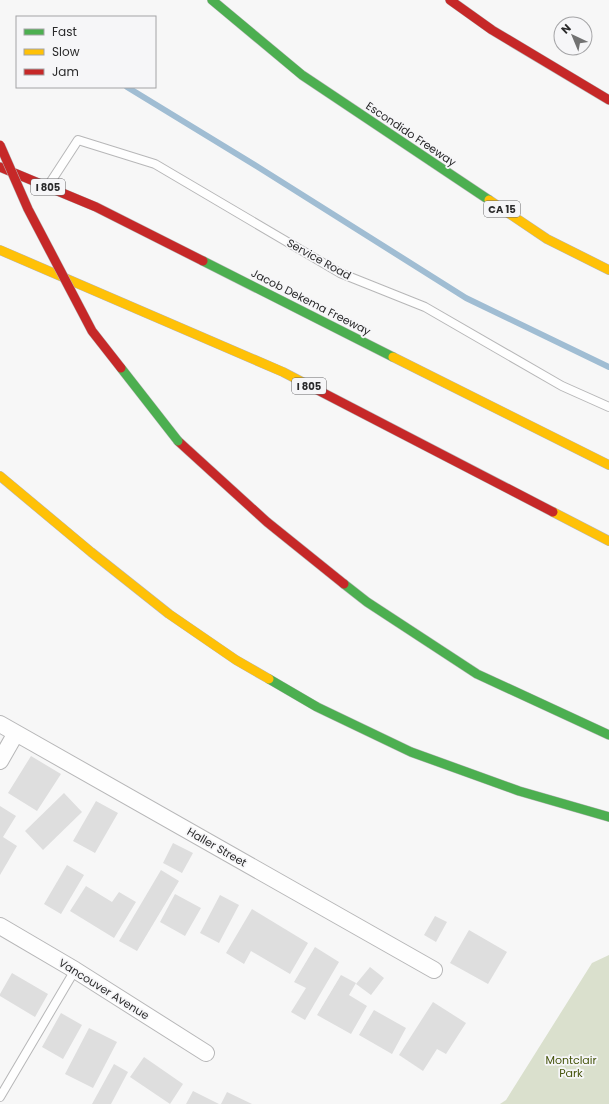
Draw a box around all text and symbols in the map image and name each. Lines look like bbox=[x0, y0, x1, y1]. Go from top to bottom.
legend bbox=[16, 16, 156, 88]
north arrow bbox=[553, 16, 593, 56]
text: N bbox=[558, 20, 575, 37]
text: Fast bbox=[52, 23, 77, 40]
text: Slow bbox=[52, 43, 80, 60]
text: Jam bbox=[52, 63, 79, 80]
street label: Escondido Freeway bbox=[363, 98, 460, 171]
road number: I 805 bbox=[31, 179, 65, 195]
road number: CA 15 bbox=[484, 201, 520, 217]
street label: Service Road bbox=[284, 235, 354, 283]
street label: Jacob Dekema Freeway bbox=[249, 265, 374, 339]
road number: I 805 bbox=[292, 378, 326, 394]
street label: Haller Street bbox=[184, 823, 250, 871]
street label: Vancouver Avenue bbox=[56, 955, 152, 1023]
park label: Montclair Park bbox=[545, 1052, 597, 1081]

